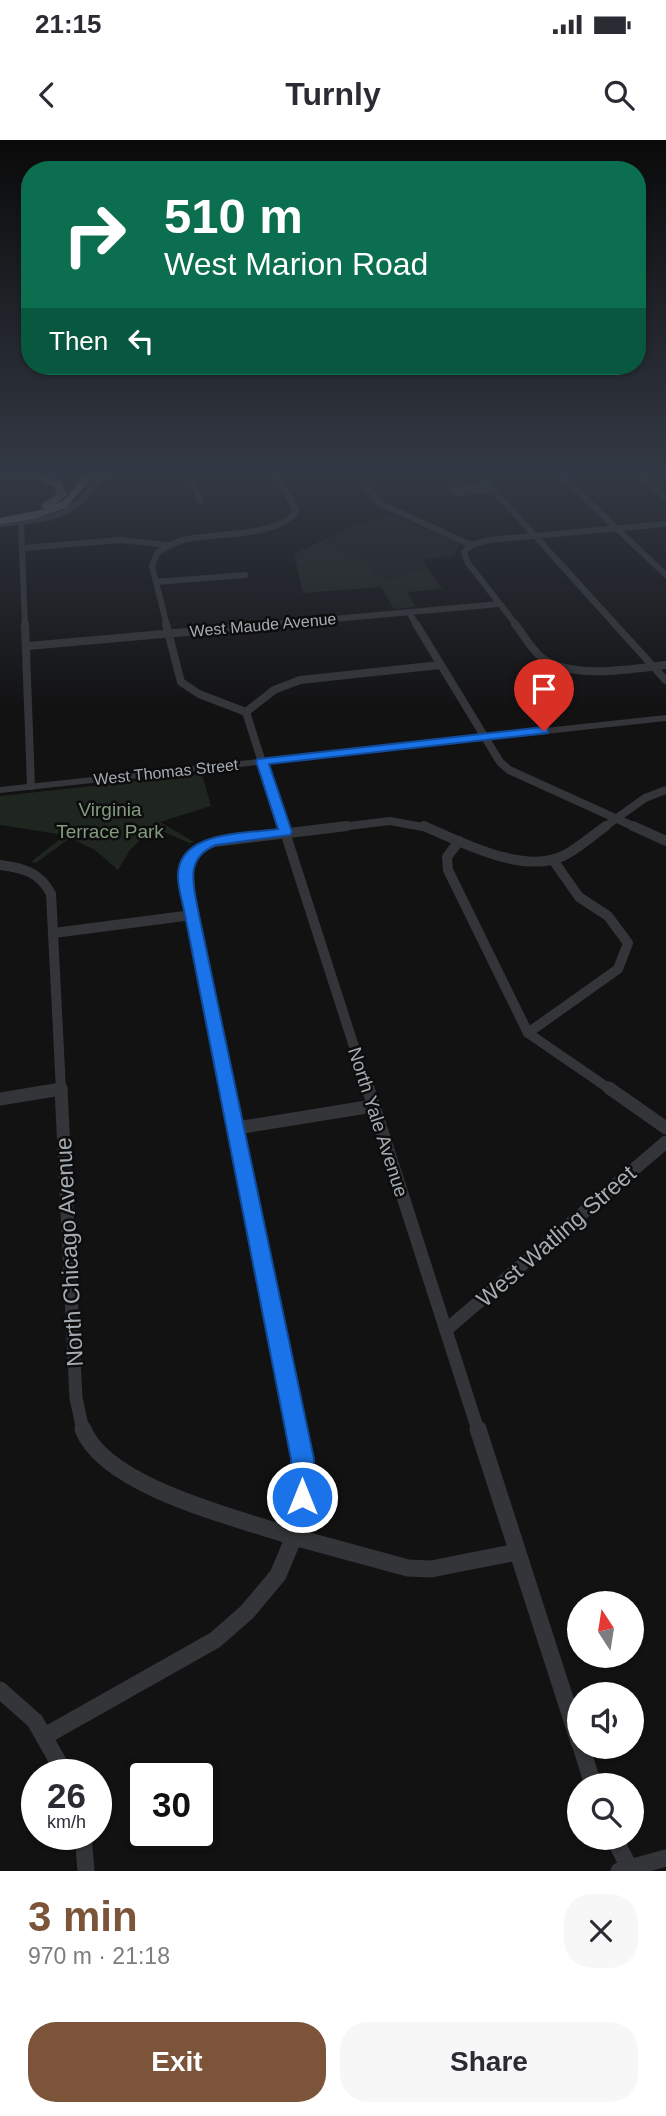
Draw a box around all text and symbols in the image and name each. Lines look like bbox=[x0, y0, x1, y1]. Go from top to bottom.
text: 21:15 bbox=[35, 9, 102, 39]
icon: back bbox=[28, 76, 66, 114]
text: Turnly bbox=[285, 76, 381, 112]
icon: search bbox=[600, 76, 638, 114]
icon: right bbox=[49, 189, 140, 280]
text: 510 m bbox=[164, 189, 303, 243]
text: West Marion Road bbox=[164, 246, 428, 282]
icon: left bbox=[122, 322, 160, 360]
text: Then bbox=[49, 326, 108, 356]
street label: West Maude Avenue bbox=[189, 610, 337, 640]
pin bbox=[514, 659, 574, 731]
icon: arrive bbox=[525, 670, 563, 708]
street label: West Thomas Street bbox=[93, 756, 240, 788]
park label: Virginia Terrace Park bbox=[56, 799, 164, 842]
street label: North Yale Avenue bbox=[344, 1044, 412, 1200]
street label: North Chicago Avenue bbox=[50, 1137, 88, 1367]
street label: West Watling Street bbox=[471, 1160, 641, 1312]
position arrow bbox=[265, 1460, 339, 1534]
north arrow bbox=[567, 1591, 644, 1668]
map controls bbox=[567, 1591, 644, 1850]
button: sound bbox=[567, 1682, 644, 1759]
speed limit sign: 30 bbox=[126, 1759, 217, 1850]
button: search bbox=[567, 1773, 644, 1850]
text: 26 bbox=[47, 1776, 86, 1815]
text: km/h bbox=[47, 1812, 86, 1832]
text: 3 min bbox=[28, 1893, 138, 1940]
button: close bbox=[564, 1894, 638, 1968]
text: 970 m · 21:18 bbox=[28, 1943, 170, 1969]
button: Exit bbox=[28, 2022, 326, 2102]
button: Share bbox=[340, 2022, 638, 2102]

